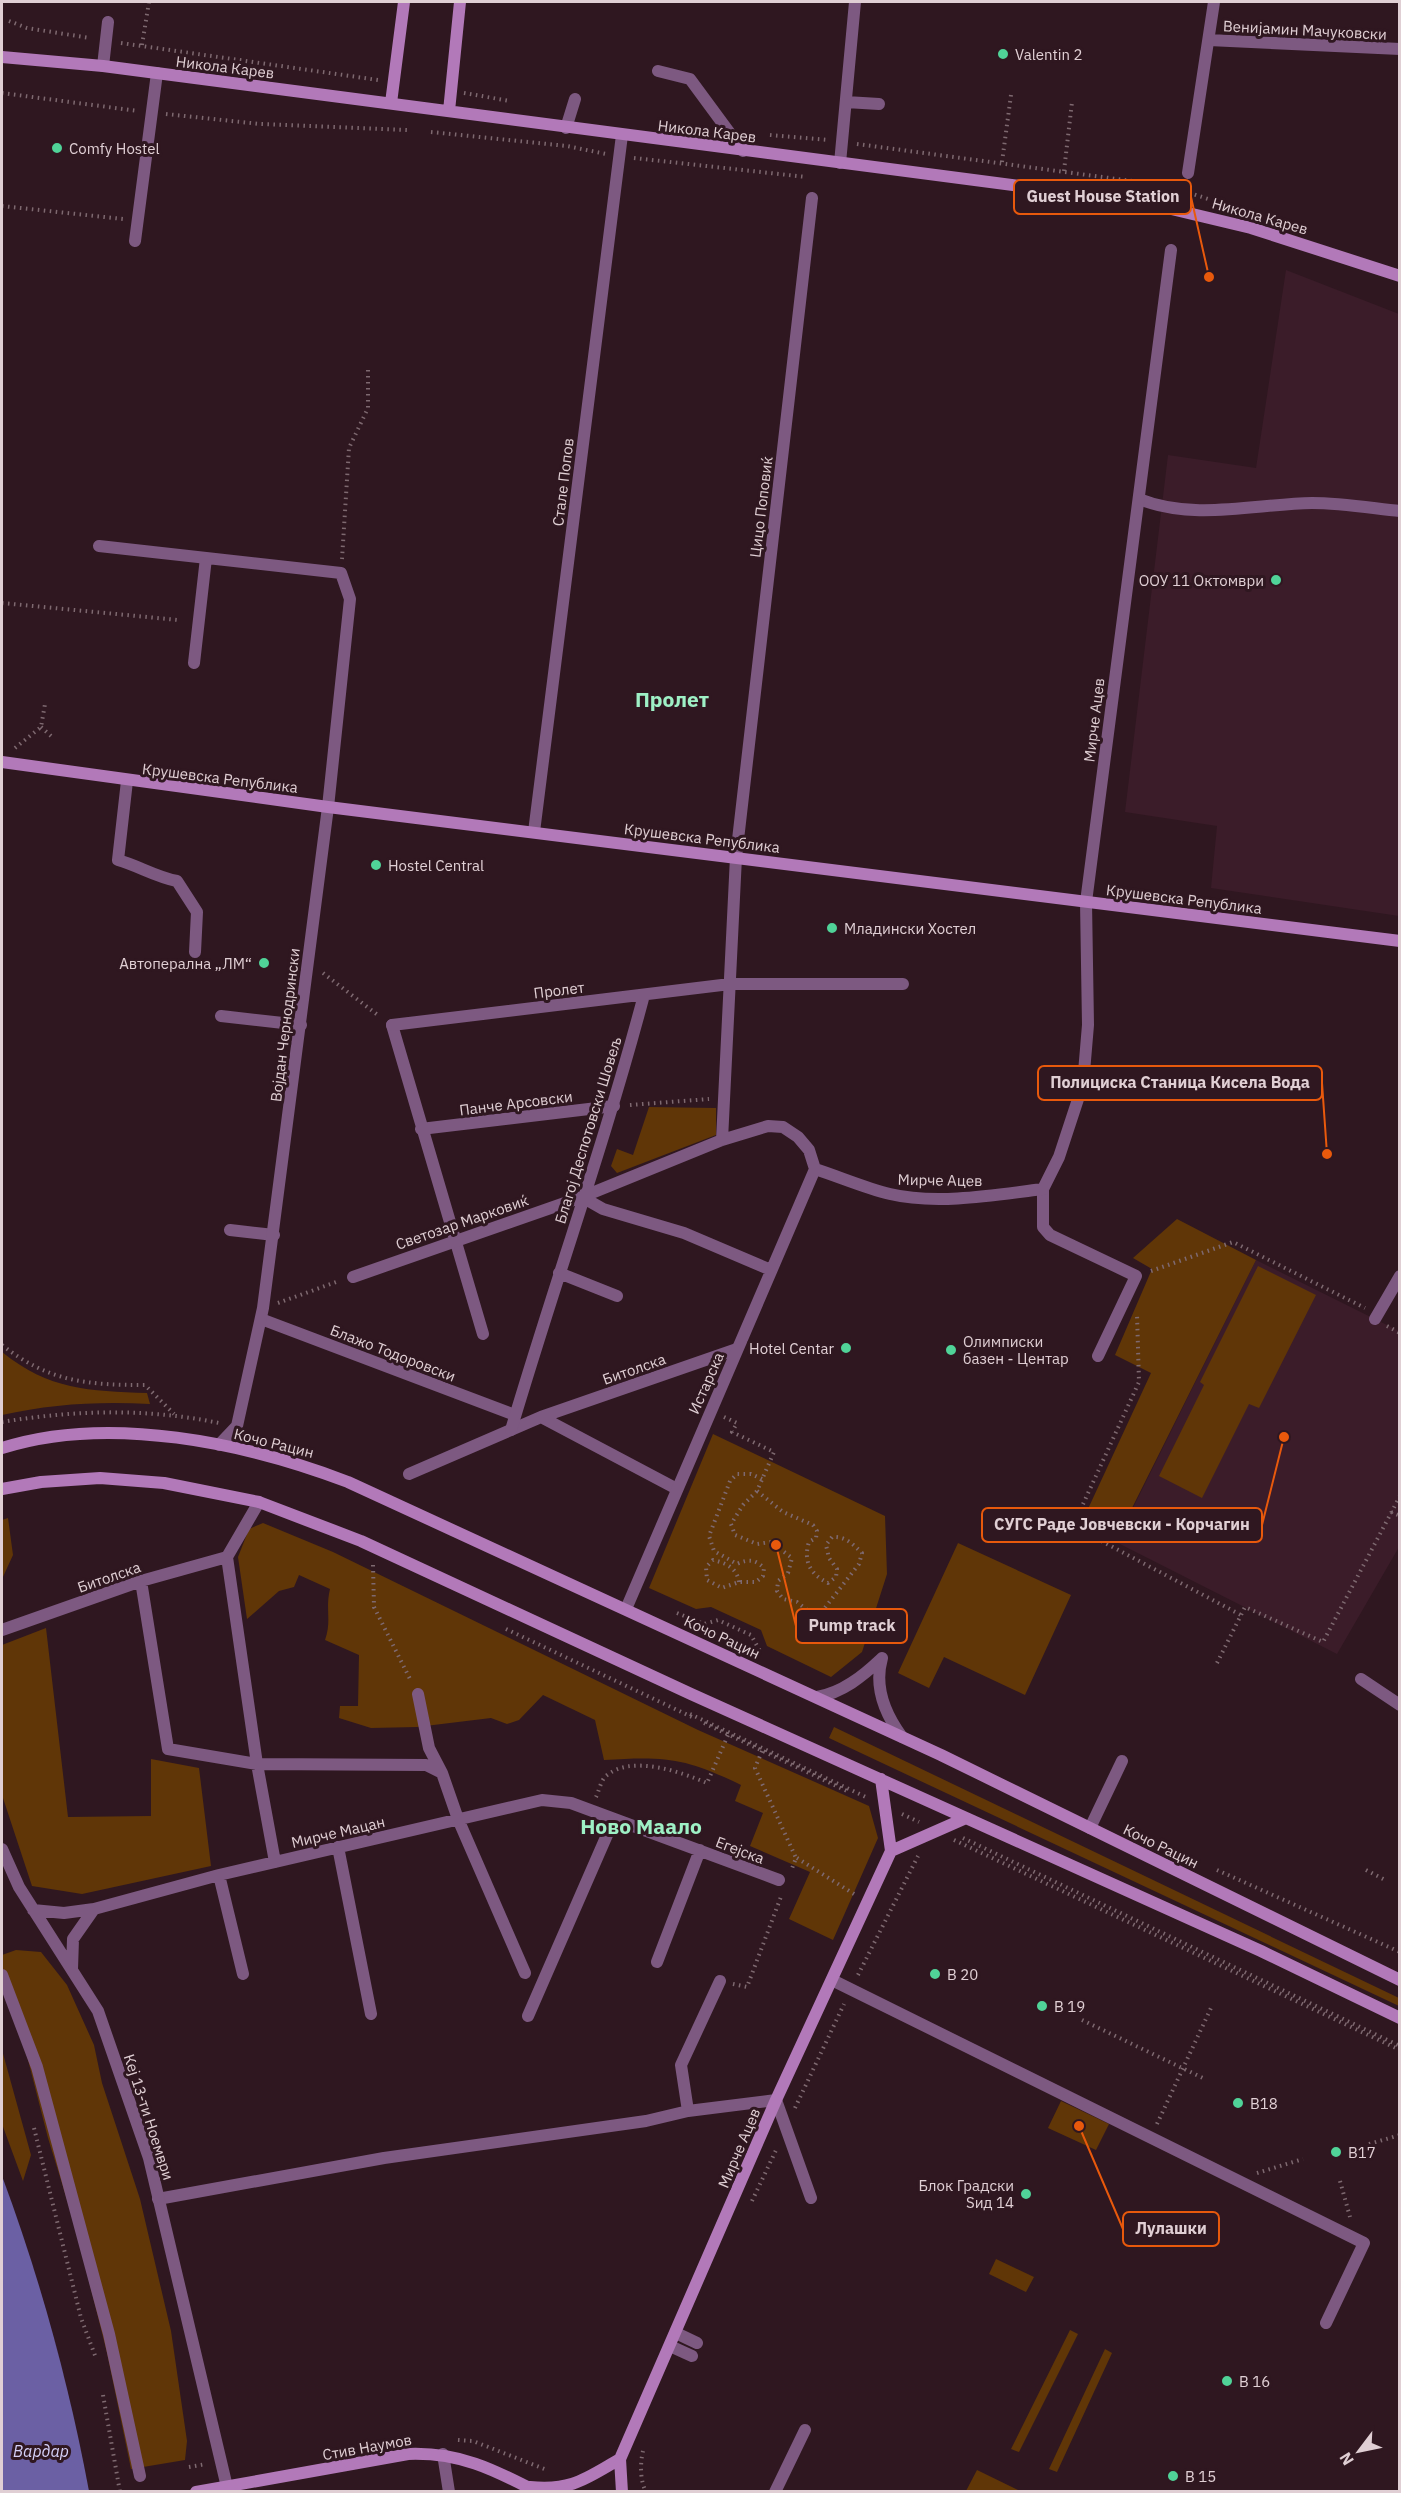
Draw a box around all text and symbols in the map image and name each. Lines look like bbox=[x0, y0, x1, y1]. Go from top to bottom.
street label: Венијамин Мачуковски bbox=[1223, 16, 1387, 44]
place label: Valentin 2 bbox=[1015, 45, 1083, 64]
marker: Valentin 2 bbox=[996, 47, 1010, 61]
street label: Никола Карев bbox=[175, 52, 275, 82]
street label: Никола Карев bbox=[657, 116, 757, 146]
place label: Comfy Hostel bbox=[69, 139, 160, 158]
marker: Comfy Hostel bbox=[50, 141, 64, 155]
callout: Guest House Station bbox=[1014, 180, 1191, 214]
text: Guest House Station bbox=[1026, 186, 1180, 206]
street label: Никола Карев bbox=[1210, 193, 1310, 239]
street label: Стале Попов bbox=[548, 437, 578, 527]
street label: Цицо Поповиќ bbox=[745, 455, 777, 559]
place label: ООУ 11 Октомври bbox=[1139, 571, 1264, 590]
marker: ООУ 11 Октомври bbox=[1269, 573, 1283, 587]
street label: Мирче Ацев bbox=[1079, 677, 1109, 763]
district label: Пролет bbox=[635, 685, 709, 713]
street label: Крушевска Република bbox=[141, 759, 299, 797]
street label: Крушевска Република bbox=[623, 819, 781, 857]
place label: Hostel Central bbox=[388, 856, 484, 875]
marker: Hostel Central bbox=[369, 858, 383, 872]
street label: Крушевска Република bbox=[1105, 880, 1263, 918]
place label: Младински Хостел bbox=[844, 919, 976, 938]
marker: Младински Хостел bbox=[825, 921, 839, 935]
street label: Војдан Чернодрински bbox=[266, 947, 304, 1103]
place label: Автоперална „ЛМ“ bbox=[119, 954, 252, 973]
marker: Автоперална „ЛМ“ bbox=[257, 956, 271, 970]
street label: Пролет bbox=[533, 977, 585, 1003]
street label: Благој Деспотовски Шовељ bbox=[550, 1034, 626, 1226]
callout: Полициска Станица Кисела Вода bbox=[1038, 1066, 1322, 1100]
text: Полициска Станица Кисела Вода bbox=[1050, 1072, 1310, 1092]
street label: Панче Арсовски bbox=[458, 1087, 574, 1119]
street label: Мирче Ацев bbox=[897, 1170, 983, 1190]
street label: Светозар Марковиќ bbox=[393, 1190, 531, 1254]
street label: Блажо Тодоровски bbox=[328, 1320, 458, 1386]
place label: Олимписки базен - Центар bbox=[963, 1332, 1069, 1368]
place label: Hotel Centar bbox=[749, 1339, 834, 1358]
marker: Hotel Centar bbox=[839, 1341, 853, 1355]
marker: Олимписки базен - Центар bbox=[944, 1343, 958, 1357]
street label: Битолска bbox=[600, 1349, 668, 1389]
street label: Истарска bbox=[684, 1349, 728, 1417]
street label: Кочо Рацин bbox=[232, 1424, 316, 1462]
callout: СУГС Раде Јовчевски - Корчагин bbox=[982, 1508, 1262, 1542]
text: СУГС Раде Јовчевски - Корчагин bbox=[994, 1514, 1250, 1534]
street label: Битолска bbox=[75, 1557, 143, 1597]
callout: Pump track bbox=[796, 1609, 907, 1643]
street label: Кочо Рацин bbox=[681, 1611, 763, 1663]
text: Pump track bbox=[809, 1615, 896, 1635]
street label: Мирче Мацан bbox=[289, 1812, 387, 1852]
district label: Ново Маало bbox=[580, 1812, 702, 1840]
street label: Кочо Рацин bbox=[1120, 1820, 1202, 1872]
street label: Егејска bbox=[713, 1832, 767, 1868]
place label: B 20 bbox=[947, 1965, 978, 1984]
marker: B 20 bbox=[928, 1967, 942, 1981]
place label: B 19 bbox=[1054, 1997, 1085, 2016]
marker: B 19 bbox=[1035, 1999, 1049, 2013]
street label: Кеј 13-ти Ноември bbox=[120, 2052, 178, 2182]
place label: B18 bbox=[1250, 2094, 1278, 2113]
marker: B18 bbox=[1231, 2096, 1245, 2110]
street label: Мирче Ацев bbox=[714, 2105, 764, 2191]
place label: B17 bbox=[1348, 2143, 1376, 2162]
marker: B17 bbox=[1329, 2145, 1343, 2159]
place label: Блок Градски Sид 14 bbox=[919, 2176, 1014, 2212]
marker: Блок Градски Sид 14 bbox=[1019, 2187, 1033, 2201]
callout: Лулашки bbox=[1123, 2212, 1219, 2246]
text: Лулашки bbox=[1135, 2218, 1207, 2238]
place label: B 16 bbox=[1239, 2372, 1270, 2391]
marker: B 16 bbox=[1220, 2374, 1234, 2388]
north arrow bbox=[1329, 2421, 1389, 2481]
street label: Стив Наумов bbox=[321, 2430, 413, 2464]
water label: Вардар bbox=[13, 2441, 69, 2461]
text: N bbox=[1335, 2449, 1358, 2469]
place label: B 15 bbox=[1185, 2467, 1216, 2486]
marker: B 15 bbox=[1166, 2469, 1180, 2483]

